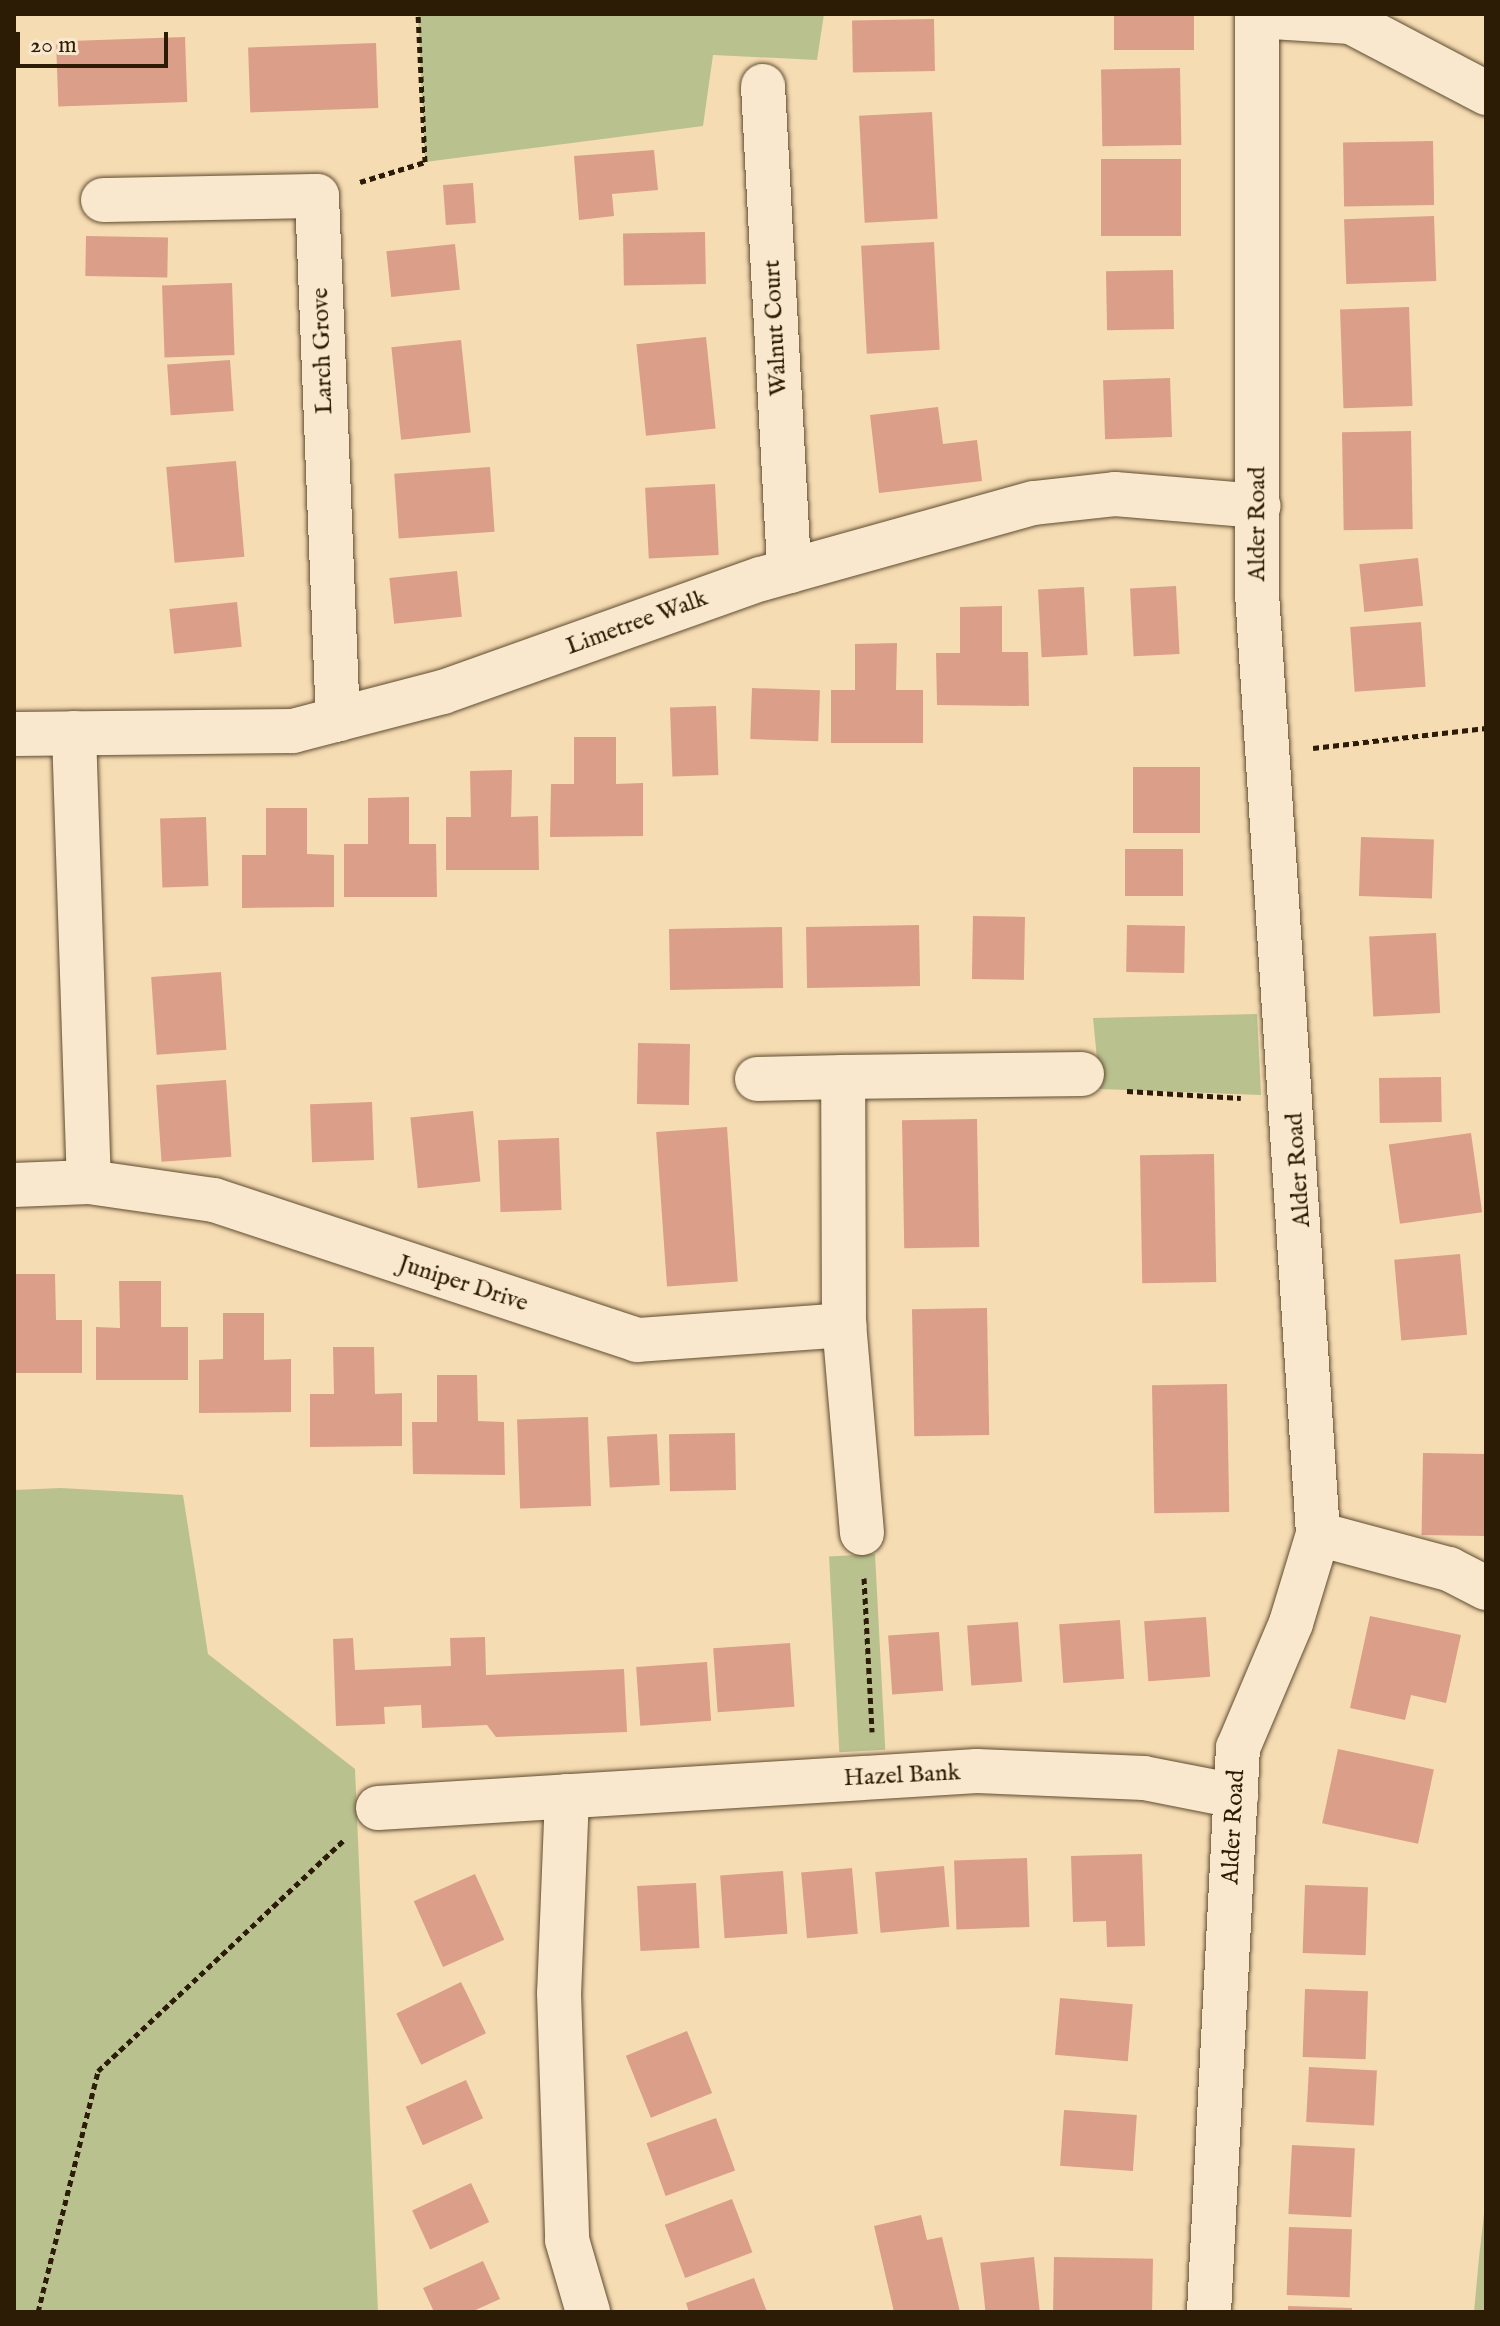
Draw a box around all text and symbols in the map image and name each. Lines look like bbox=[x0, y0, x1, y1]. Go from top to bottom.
scale bar bbox=[20, 16, 172, 66]
text: 20 m bbox=[30, 30, 77, 61]
street label: Walnut Court bbox=[758, 259, 794, 397]
street label: Larch Grove bbox=[306, 287, 340, 415]
street label: Alder Road bbox=[1244, 467, 1272, 581]
street label: Limetree Walk bbox=[562, 584, 712, 662]
street label: Alder Road bbox=[1281, 1112, 1317, 1228]
street label: Juniper Drive bbox=[394, 1249, 532, 1319]
street label: Hazel Bank bbox=[843, 1759, 961, 1793]
street label: Alder Road bbox=[1217, 1769, 1251, 1885]

